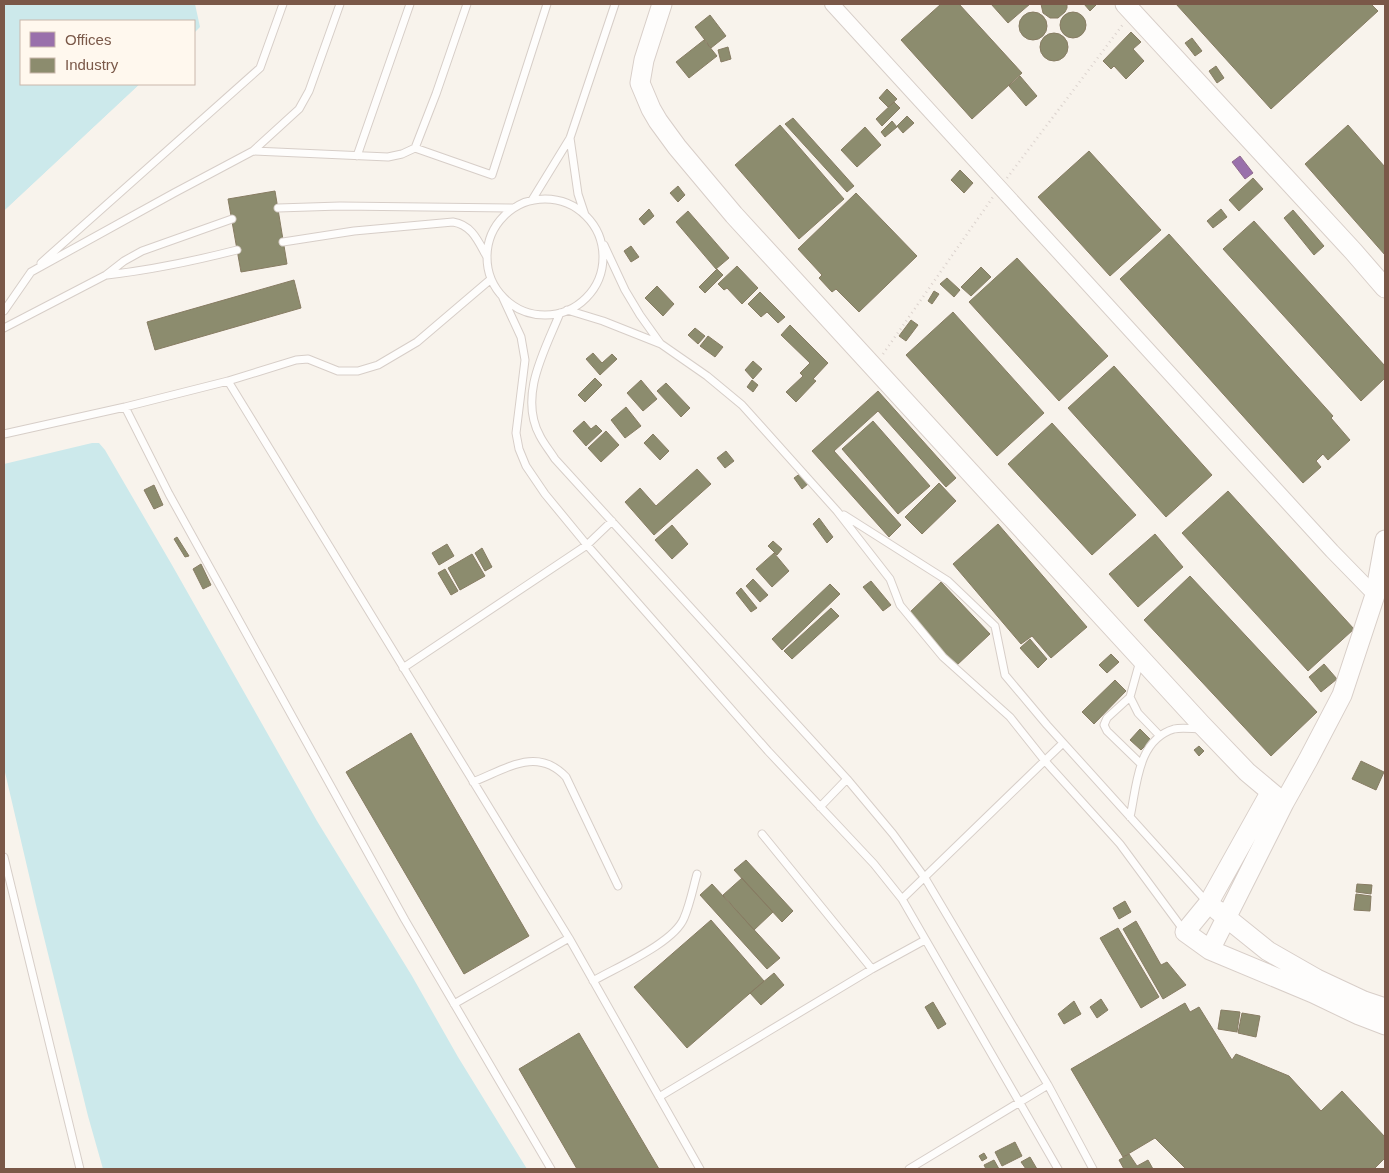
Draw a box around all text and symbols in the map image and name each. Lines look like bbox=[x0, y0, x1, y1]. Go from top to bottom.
legend bbox=[20, 20, 195, 85]
text: Offices bbox=[65, 31, 111, 48]
text: Industry bbox=[65, 56, 119, 73]

